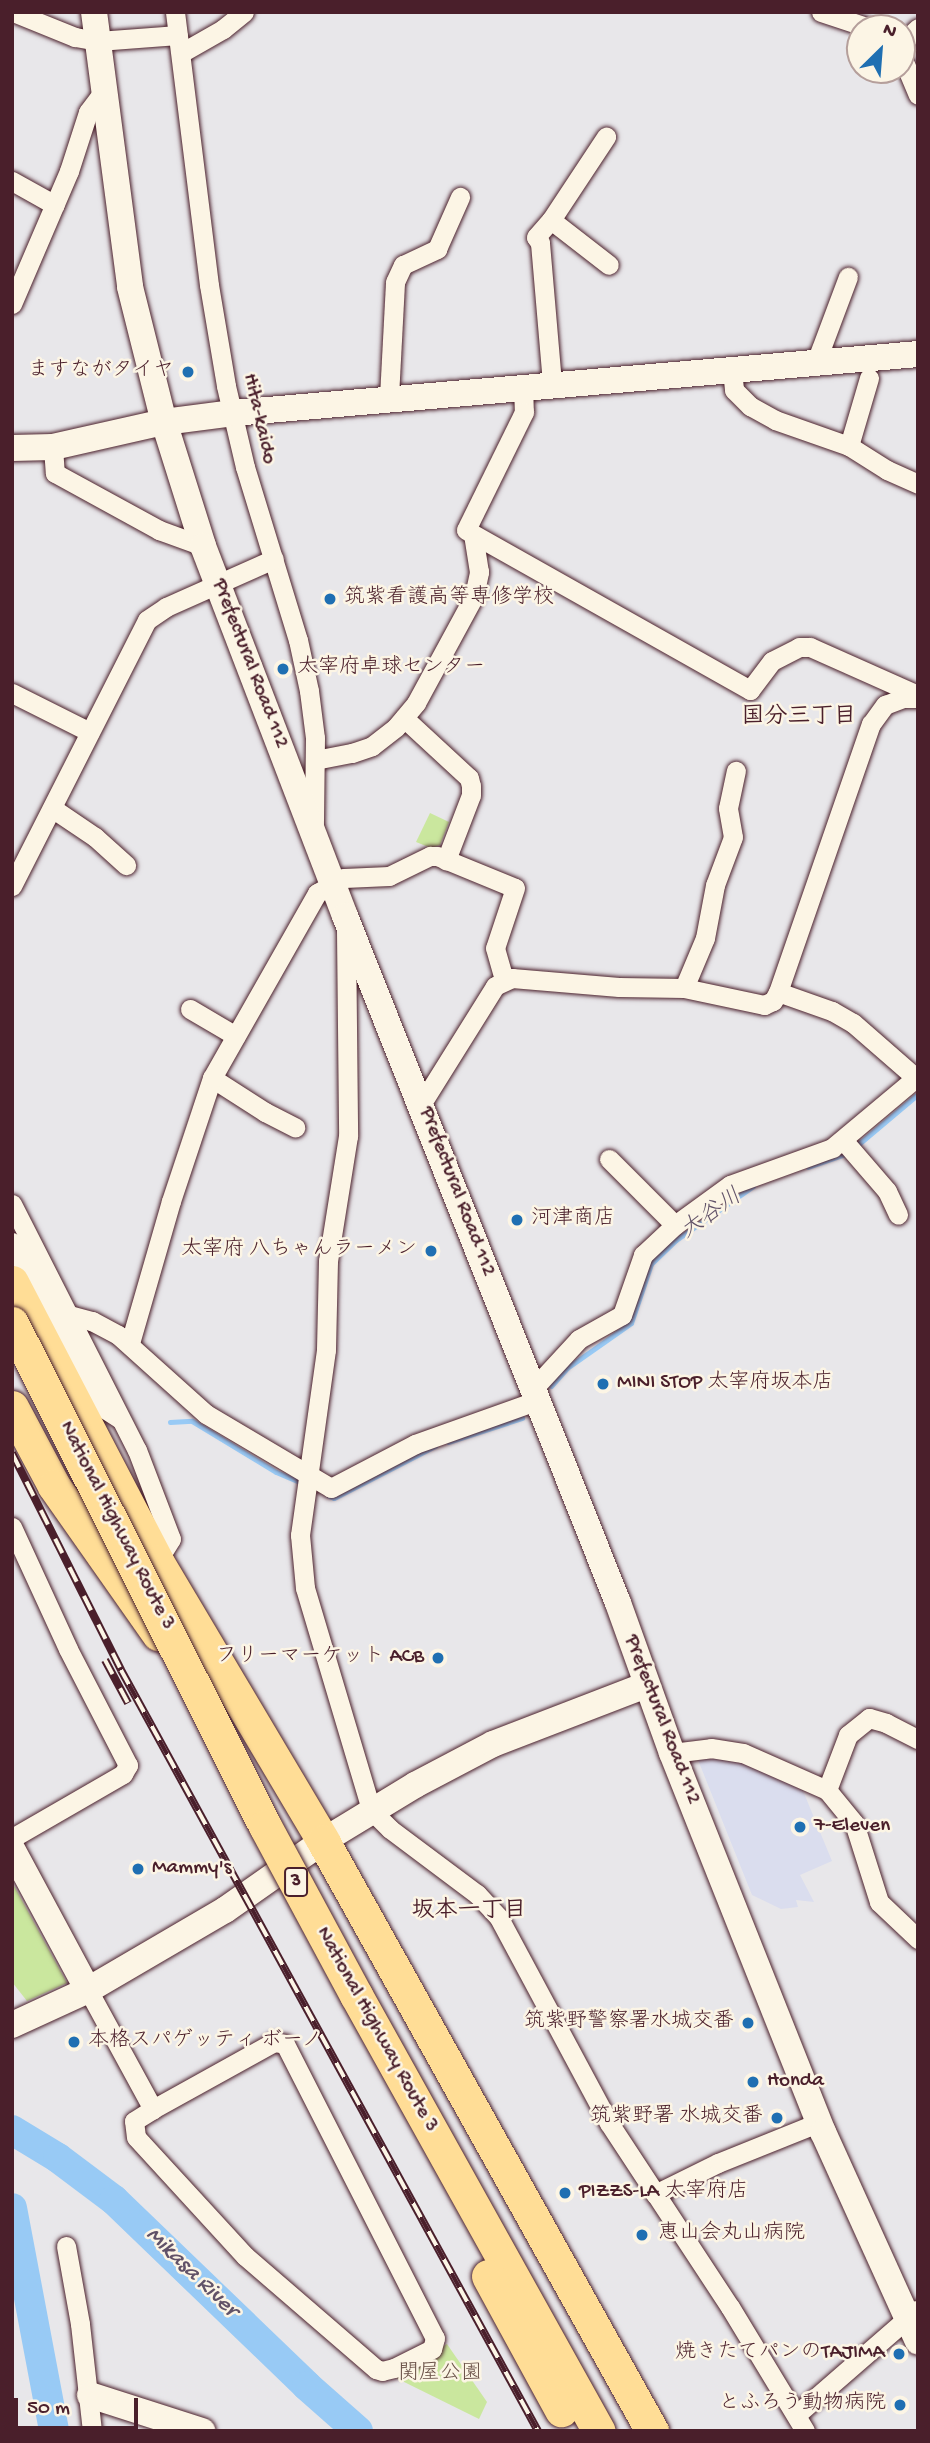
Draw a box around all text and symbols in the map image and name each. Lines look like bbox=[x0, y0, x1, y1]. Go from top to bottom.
north arrow bbox=[846, 14, 916, 84]
text: N bbox=[879, 18, 900, 44]
place label: ますながタイヤ bbox=[27, 359, 174, 385]
marker: ますながタイヤ bbox=[180, 364, 196, 380]
street label: Hita-kaido bbox=[235, 371, 281, 467]
street label: Prefectural Road 112 bbox=[205, 576, 293, 752]
place label: 筑紫看護高等専修学校 bbox=[344, 586, 554, 612]
marker: 筑紫看護高等専修学校 bbox=[322, 591, 338, 607]
place label: 太宰府卓球センター bbox=[297, 656, 486, 682]
marker: 太宰府卓球センター bbox=[275, 661, 291, 677]
district label: 国分三丁目 bbox=[742, 704, 856, 732]
street label: Prefectural Road 112 bbox=[412, 1104, 500, 1280]
water label: 大谷川 bbox=[676, 1184, 748, 1246]
place label: 河津商店 bbox=[531, 1207, 615, 1233]
marker: 河津商店 bbox=[509, 1212, 525, 1228]
place label: 太宰府 八ちゃんラーメン bbox=[181, 1238, 417, 1264]
marker: 太宰府 八ちゃんラーメン bbox=[423, 1243, 439, 1259]
place label: MINI STOP 太宰府坂本店 bbox=[617, 1371, 833, 1397]
marker: MINI STOP 太宰府坂本店 bbox=[595, 1376, 611, 1392]
street label: National Highway Route 3 bbox=[52, 1418, 180, 1634]
street label: Prefectural Road 112 bbox=[617, 1632, 705, 1808]
place label: フリーマーケット ACB bbox=[217, 1645, 424, 1671]
marker: フリーマーケット ACB bbox=[430, 1650, 446, 1666]
place label: 7-Eleven bbox=[814, 1814, 890, 1840]
marker: 7-Eleven bbox=[792, 1819, 808, 1835]
place label: Mammy's bbox=[152, 1856, 231, 1882]
marker: Mammy's bbox=[130, 1861, 146, 1877]
road number: 3 bbox=[284, 1866, 308, 1898]
district label: 坂本一丁目 bbox=[412, 1898, 526, 1926]
street label: National Highway Route 3 bbox=[309, 1923, 443, 2137]
place label: 筑紫野警察署水城交番 bbox=[524, 2010, 734, 2036]
marker: 筑紫野警察署水城交番 bbox=[740, 2015, 756, 2031]
place label: 本格スパゲッティ ボーノ bbox=[88, 2029, 324, 2055]
marker: 本格スパゲッティ ボーノ bbox=[66, 2034, 82, 2050]
place label: Honda bbox=[767, 2069, 824, 2095]
marker: Honda bbox=[745, 2074, 761, 2090]
place label: 筑紫野署 水城交番 bbox=[590, 2105, 763, 2131]
marker: 筑紫野署 水城交番 bbox=[769, 2110, 785, 2126]
place label: PIZZS-LA 太宰府店 bbox=[579, 2180, 748, 2206]
marker: PIZZS-LA 太宰府店 bbox=[557, 2185, 573, 2201]
water label: Mikasa River bbox=[139, 2222, 243, 2324]
place label: 恵山会丸山病院 bbox=[658, 2222, 805, 2248]
marker: 恵山会丸山病院 bbox=[632, 2225, 652, 2245]
place label: 焼きたてパンのTAJIMA bbox=[674, 2341, 885, 2367]
marker: 焼きたてパンのTAJIMA bbox=[891, 2346, 907, 2362]
park label: 関屋公園 bbox=[398, 2362, 482, 2388]
scale bar bbox=[18, 2384, 142, 2428]
place label: とふろう動物病院 bbox=[718, 2392, 886, 2418]
text: 50 m bbox=[27, 2397, 70, 2422]
marker: とふろう動物病院 bbox=[892, 2397, 908, 2413]

